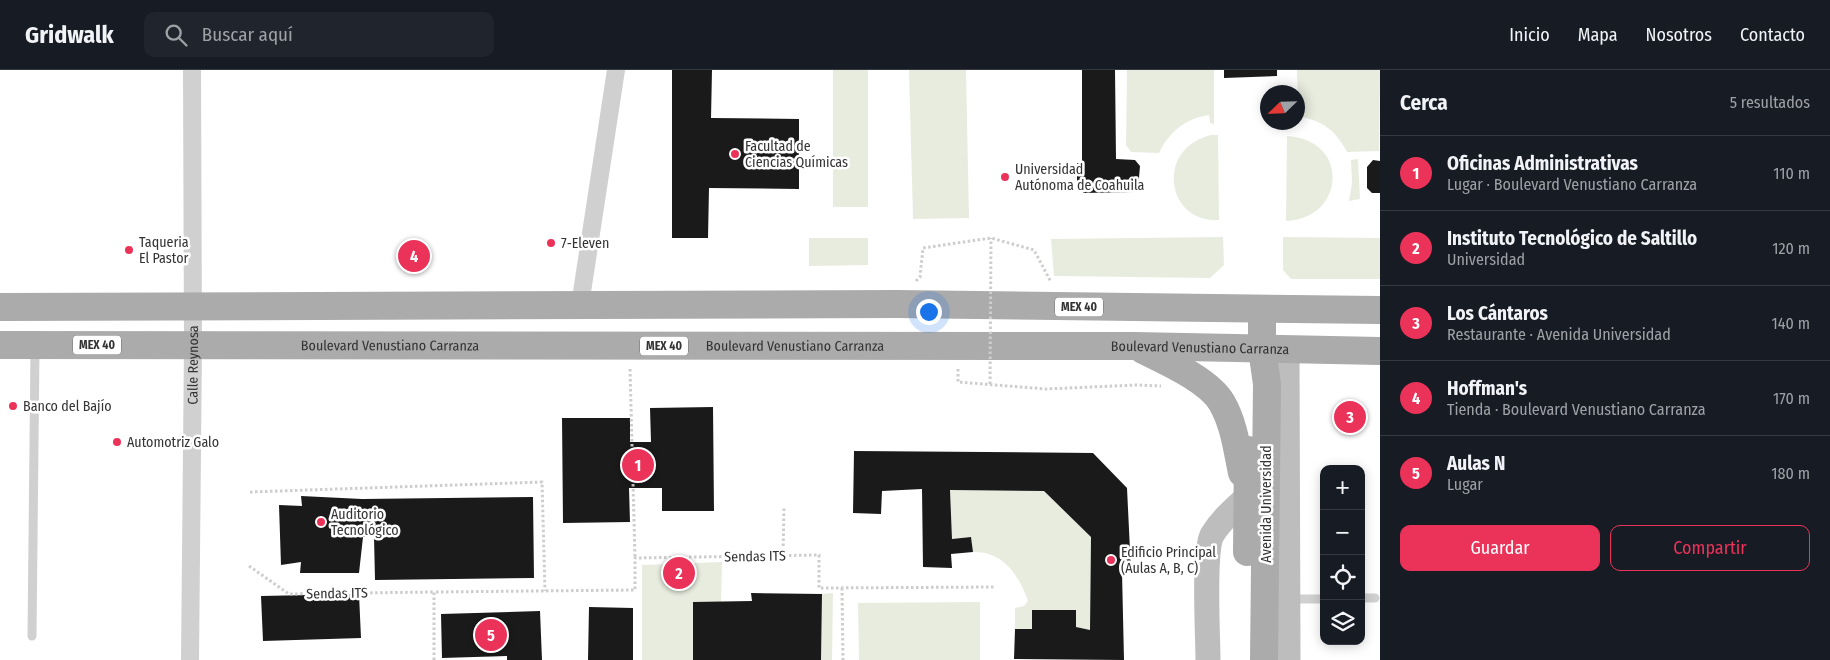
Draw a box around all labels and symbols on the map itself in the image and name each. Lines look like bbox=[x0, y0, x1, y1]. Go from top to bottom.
north arrow bbox=[1260, 85, 1305, 130]
place label: Facultad de Ciencias Químicas bbox=[745, 138, 848, 171]
marker: Facultad de Ciencias Químicas bbox=[729, 148, 741, 160]
place label: Universidad Autónoma de Coahuila bbox=[1015, 161, 1145, 194]
marker: Universidad Autónoma de Coahuila bbox=[999, 171, 1011, 183]
place label: Taqueria El Pastor bbox=[139, 234, 189, 267]
place label: 7-Eleven bbox=[561, 235, 609, 252]
pin: 4 bbox=[398, 237, 430, 275]
marker: 7-Eleven bbox=[545, 237, 557, 249]
marker: Taqueria El Pastor bbox=[123, 244, 135, 256]
road number: MEX 40 bbox=[1055, 298, 1103, 316]
your location bbox=[916, 299, 942, 325]
street label: Calle Reynosa bbox=[184, 325, 202, 405]
road number: MEX 40 bbox=[73, 336, 121, 354]
road number: MEX 40 bbox=[640, 336, 688, 356]
street label: Boulevard Venustiano Carranza bbox=[301, 337, 479, 354]
street label: Boulevard Venustiano Carranza bbox=[706, 338, 884, 355]
street label: Boulevard Venustiano Carranza bbox=[1111, 338, 1289, 358]
place label: Banco del Bajío bbox=[23, 398, 112, 415]
pin: 3 bbox=[1334, 398, 1366, 436]
marker: Banco del Bajío bbox=[7, 400, 19, 412]
place label: Automotriz Galo bbox=[127, 434, 219, 451]
marker: Automotriz Galo bbox=[111, 436, 123, 448]
street label: Avenida Universidad bbox=[1258, 445, 1275, 563]
pin: 1 bbox=[622, 446, 654, 484]
place label: Auditorio Tecnológico bbox=[331, 506, 399, 539]
marker: Auditorio Tecnológico bbox=[315, 516, 327, 528]
place label: Edificio Principal (Aulas A, B, C) bbox=[1121, 544, 1216, 577]
street label: Sendas ITS bbox=[724, 547, 786, 566]
pin: 2 bbox=[663, 554, 695, 592]
marker: Edificio Principal (Aulas A, B, C) bbox=[1105, 554, 1117, 566]
street label: Sendas ITS bbox=[306, 584, 368, 603]
pin: 5 bbox=[475, 616, 507, 654]

